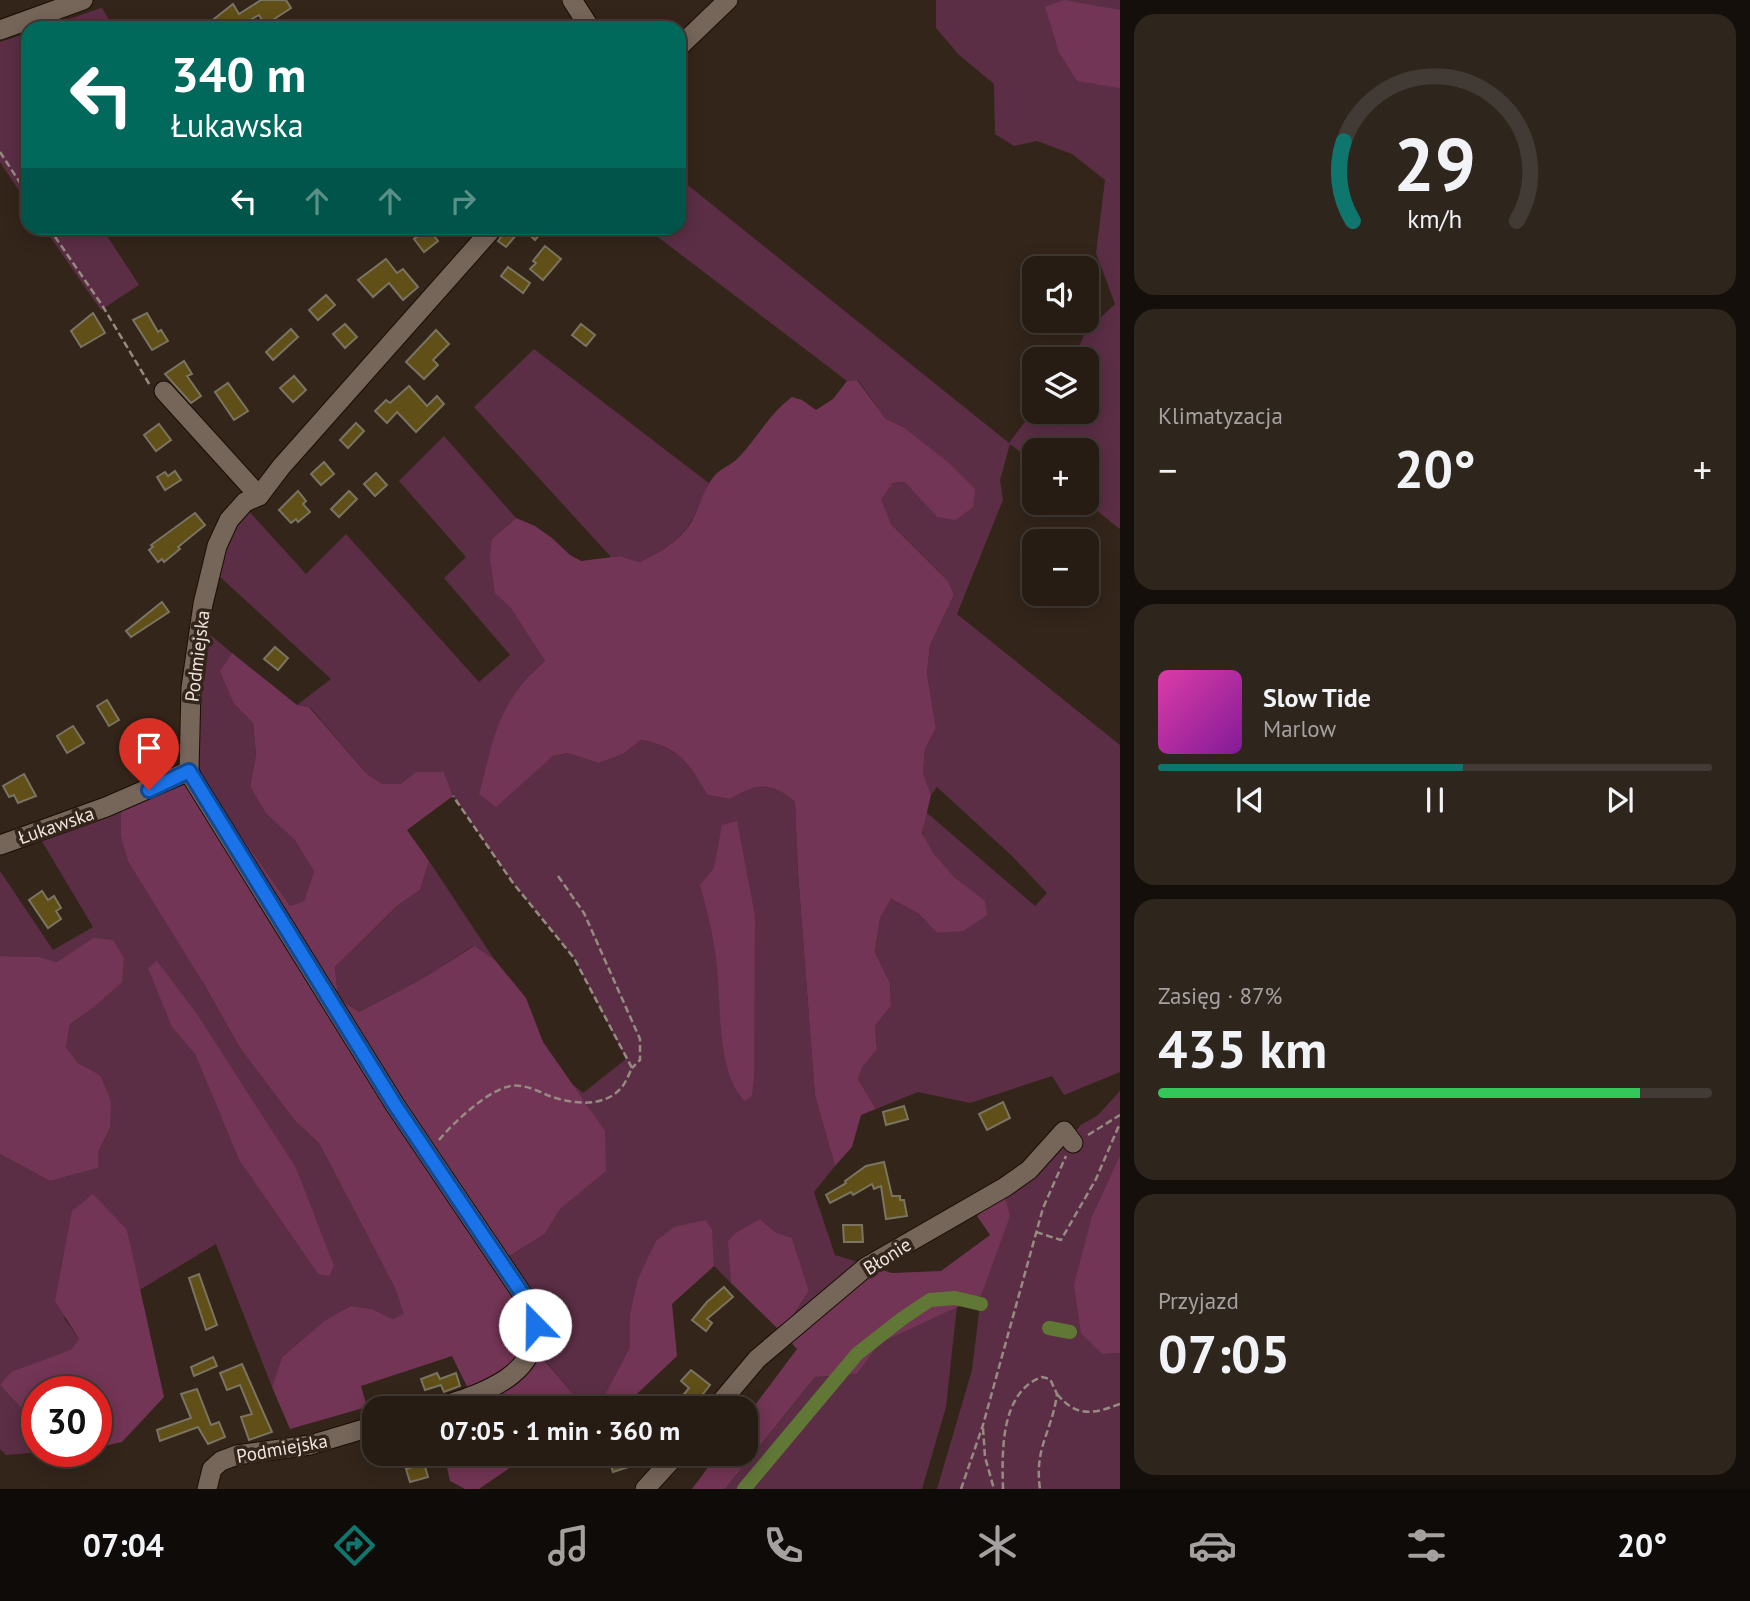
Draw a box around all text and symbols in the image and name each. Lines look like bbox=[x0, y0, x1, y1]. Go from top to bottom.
text: 340 m bbox=[171, 42, 306, 106]
icon: left bbox=[56, 49, 147, 140]
text: Łukawska bbox=[171, 104, 304, 146]
text: 29 bbox=[1394, 117, 1476, 211]
icon: left bbox=[225, 182, 263, 220]
icon: ahead bbox=[298, 182, 336, 220]
icon: ahead bbox=[371, 182, 409, 220]
icon: right bbox=[444, 182, 482, 220]
text: km/h bbox=[1408, 202, 1462, 234]
map controls bbox=[1022, 256, 1099, 606]
button: sound bbox=[1022, 256, 1099, 333]
button: layers bbox=[1022, 347, 1099, 424]
text: Klimatyzacja bbox=[1158, 401, 1283, 430]
text: 20° bbox=[1394, 435, 1476, 502]
button: + bbox=[1022, 438, 1099, 515]
text: − bbox=[1158, 445, 1177, 494]
text: + bbox=[1693, 445, 1712, 494]
button: − bbox=[1022, 529, 1099, 606]
street label: Podmiejska bbox=[179, 609, 215, 703]
text: Slow Tide bbox=[1263, 681, 1371, 714]
text: Marlow bbox=[1263, 714, 1336, 743]
pin bbox=[119, 718, 179, 790]
icon: arrive bbox=[130, 729, 168, 767]
icon: previous bbox=[1231, 781, 1269, 819]
icon: pause bbox=[1416, 781, 1454, 819]
icon: next bbox=[1601, 781, 1639, 819]
street label: Łukawska bbox=[15, 801, 97, 849]
text: Zasięg · 87% bbox=[1158, 981, 1282, 1010]
text: 435 km bbox=[1158, 1015, 1327, 1082]
street label: Błonie bbox=[859, 1232, 915, 1280]
text: Przyjazd bbox=[1158, 1286, 1239, 1315]
position arrow bbox=[498, 1288, 572, 1362]
text: 07:05 bbox=[1158, 1320, 1290, 1387]
speed limit sign: 30 bbox=[21, 1376, 112, 1467]
text: 07:05 · 1 min · 360 m bbox=[440, 1414, 680, 1447]
street label: Podmiejska bbox=[235, 1428, 329, 1468]
icon: directions bbox=[330, 1521, 379, 1570]
icon: music bbox=[544, 1521, 593, 1570]
icon: phone bbox=[759, 1521, 808, 1570]
icon: climate bbox=[973, 1521, 1022, 1570]
icon: car bbox=[1188, 1521, 1237, 1570]
icon: filters bbox=[1402, 1521, 1451, 1570]
text: 07:04 bbox=[83, 1524, 164, 1566]
text: 20° bbox=[1617, 1524, 1667, 1566]

